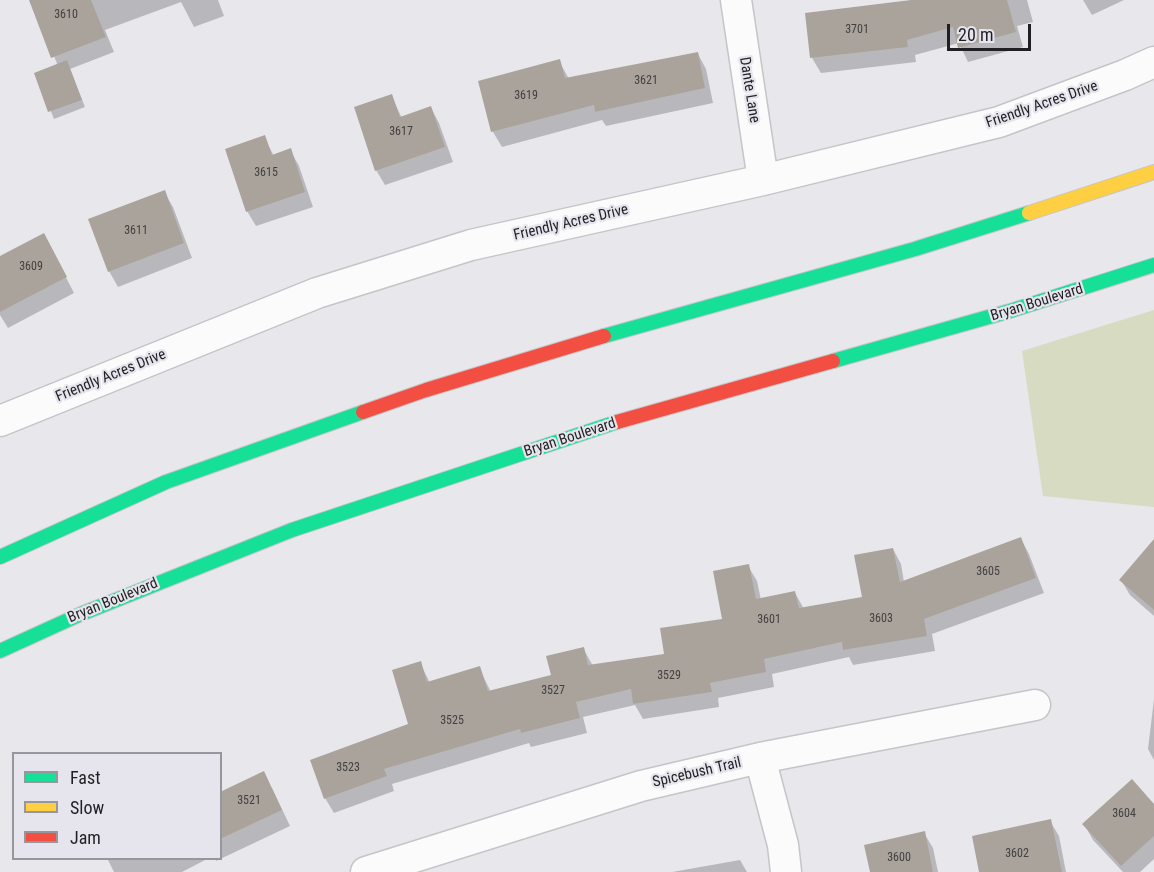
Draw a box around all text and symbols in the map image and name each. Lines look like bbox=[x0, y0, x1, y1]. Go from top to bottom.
house number: 3610 bbox=[54, 8, 78, 22]
scale bar bbox=[950, 12, 1034, 50]
house number: 3701 bbox=[845, 23, 869, 37]
text: 20 m bbox=[958, 24, 993, 45]
street label: Dante Lane bbox=[735, 56, 763, 124]
house number: 3621 bbox=[634, 74, 658, 88]
street label: Friendly Acres Drive bbox=[984, 77, 1100, 133]
house number: 3619 bbox=[514, 89, 538, 103]
house number: 3617 bbox=[389, 125, 413, 139]
house number: 3615 bbox=[254, 166, 278, 180]
street label: Friendly Acres Drive bbox=[512, 201, 630, 245]
house number: 3611 bbox=[124, 224, 148, 238]
house number: 3609 bbox=[19, 260, 43, 274]
street label: Bryan Boulevard bbox=[989, 280, 1085, 326]
street label: Friendly Acres Drive bbox=[53, 346, 169, 406]
street label: Bryan Boulevard bbox=[522, 415, 618, 461]
house number: 3605 bbox=[976, 565, 1000, 579]
street label: Bryan Boulevard bbox=[65, 575, 161, 627]
house number: 3603 bbox=[869, 612, 893, 626]
house number: 3601 bbox=[757, 613, 781, 627]
house number: 3529 bbox=[657, 669, 681, 683]
house number: 3527 bbox=[541, 684, 565, 698]
house number: 3525 bbox=[440, 714, 464, 728]
legend bbox=[12, 752, 222, 860]
street label: Spicebush Trail bbox=[651, 754, 743, 792]
house number: 3523 bbox=[336, 761, 360, 775]
text: Fast bbox=[70, 767, 101, 788]
house number: 3521 bbox=[237, 794, 261, 808]
text: Slow bbox=[70, 797, 104, 818]
house number: 3604 bbox=[1112, 807, 1136, 821]
text: Jam bbox=[70, 827, 101, 848]
house number: 3602 bbox=[1005, 847, 1029, 861]
house number: 3600 bbox=[887, 851, 911, 865]

